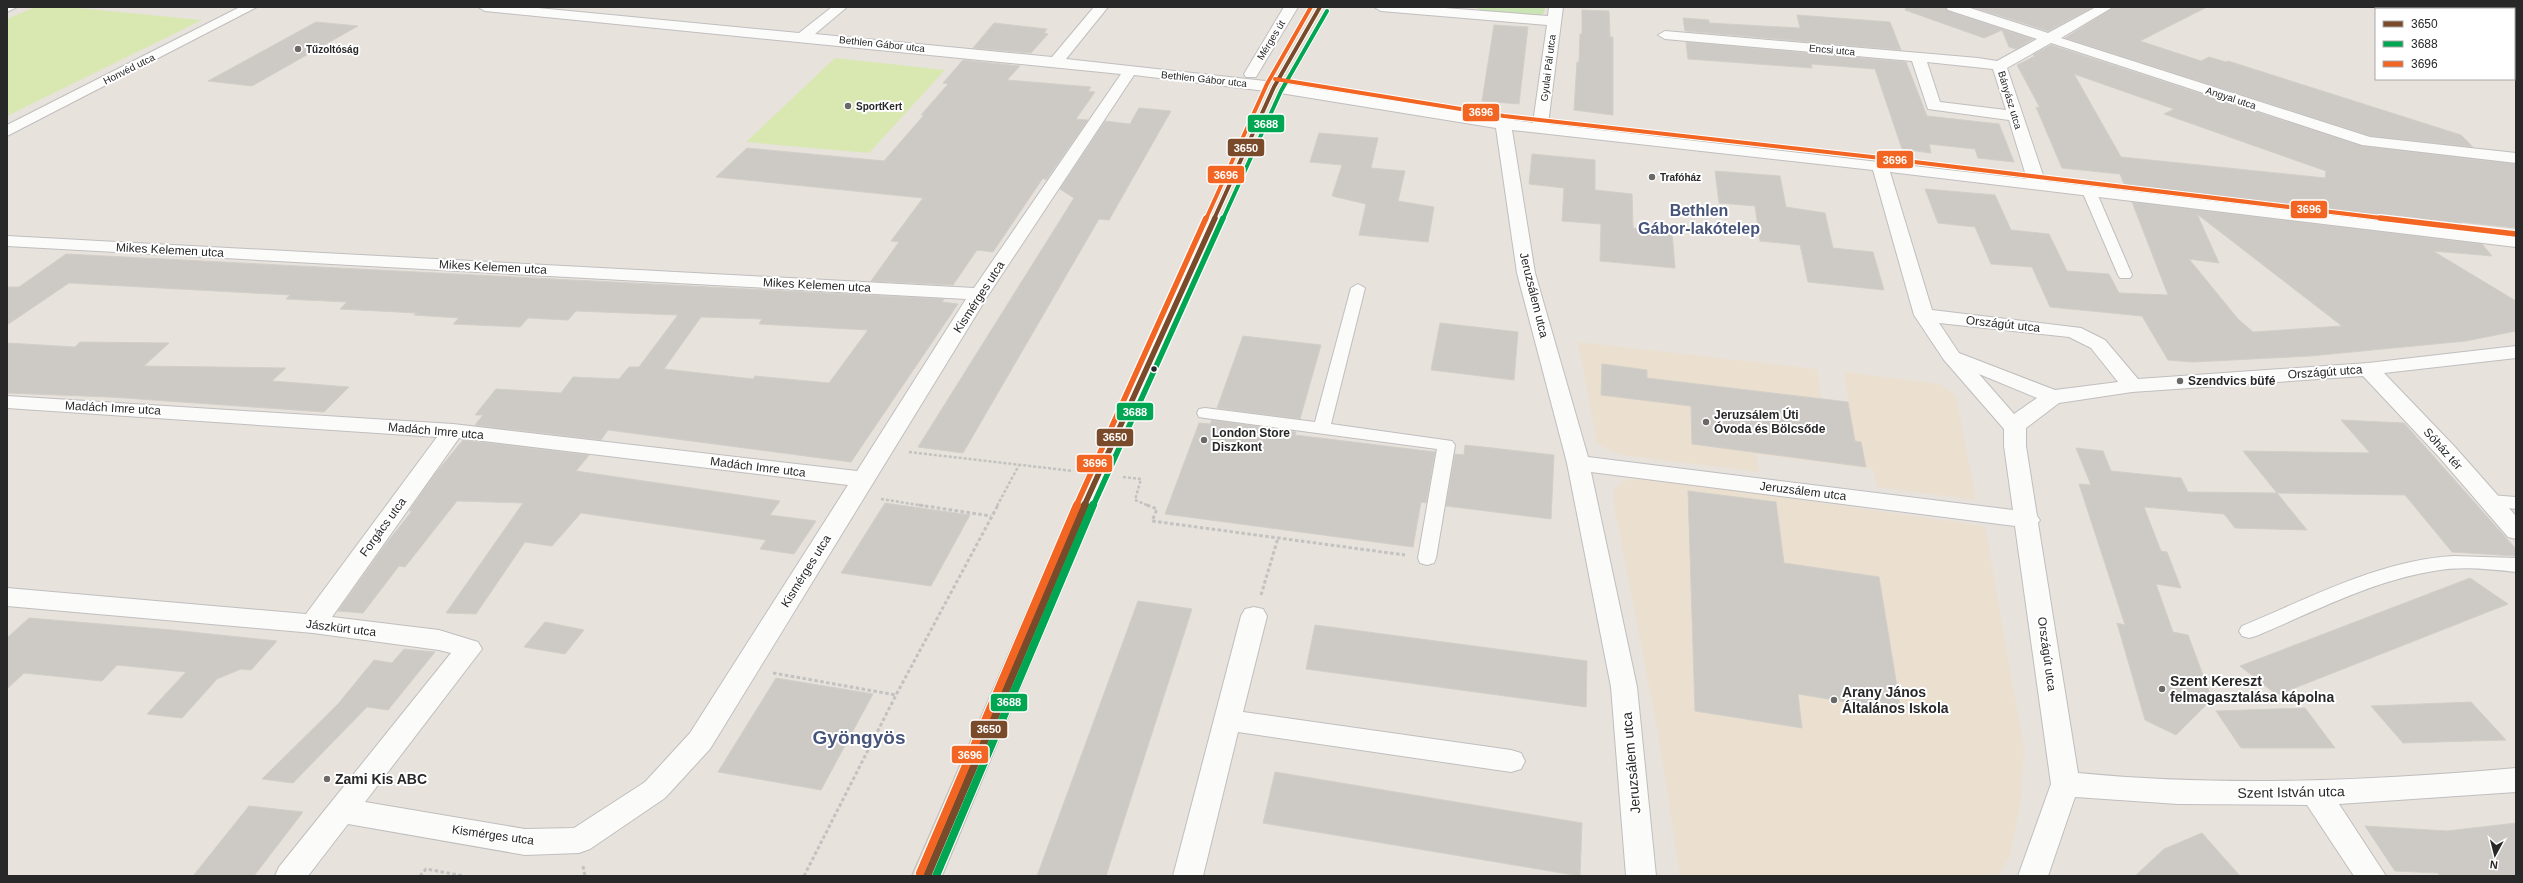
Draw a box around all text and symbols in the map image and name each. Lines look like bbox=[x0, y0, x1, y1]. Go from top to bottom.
legend bbox=[2375, 8, 2515, 80]
text: 3650 bbox=[2411, 17, 2438, 31]
street label: Mérges út bbox=[1255, 18, 1287, 62]
street label: Bethlen Gábor utca bbox=[839, 34, 926, 54]
street label: Gyulai Pál utca bbox=[1538, 34, 1558, 102]
text: 3688 bbox=[2411, 37, 2438, 51]
street label: Encsi utca bbox=[1809, 43, 1856, 58]
marker: Tűzoltóság bbox=[293, 44, 303, 54]
place label: Tűzoltóság bbox=[306, 44, 359, 55]
street label: Honvéd utca bbox=[101, 51, 157, 87]
text: 3696 bbox=[2411, 57, 2438, 71]
street label: Bethlen Gábor utca bbox=[1161, 69, 1248, 89]
street label: Bányász utca bbox=[1996, 70, 2024, 131]
street label: Angyal utca bbox=[2204, 85, 2258, 111]
marker: SportKert bbox=[843, 101, 853, 111]
place label: SportKert bbox=[856, 101, 903, 112]
line badge: 3696 bbox=[1462, 103, 1500, 122]
text: 3696 bbox=[1469, 106, 1493, 118]
line badge: 3688 bbox=[1247, 114, 1285, 133]
text: 3688 bbox=[1254, 118, 1278, 130]
line badge: 3650 bbox=[1227, 138, 1265, 157]
text: 3650 bbox=[1234, 142, 1258, 154]
line badge: 3696 bbox=[1876, 150, 1914, 169]
text: 3696 bbox=[1883, 154, 1907, 166]
line badge: 3696 bbox=[1207, 165, 1245, 184]
text: 3696 bbox=[1214, 169, 1238, 181]
marker: Trafóház bbox=[1647, 172, 1657, 182]
place label: Trafóház bbox=[1660, 172, 1701, 183]
line badge: 3696 bbox=[2290, 200, 2328, 219]
district label: Bethlen Gábor-lakótelep bbox=[1638, 202, 1760, 237]
text: 3696 bbox=[2297, 203, 2321, 215]
street label: Mikes Kelemen utca bbox=[116, 240, 225, 260]
street label: Jeruzsálem utca bbox=[1517, 251, 1551, 339]
street label: Mikes Kelemen utca bbox=[439, 257, 548, 277]
street label: Kismérges utca bbox=[951, 258, 1008, 335]
street label: Mikes Kelemen utca bbox=[763, 275, 872, 295]
street label: Országút utca bbox=[1965, 313, 2041, 335]
street label: Országút utca bbox=[2287, 362, 2363, 382]
unlabelled marker bbox=[1149, 364, 1159, 374]
place label: Szendvics büfé bbox=[2188, 374, 2276, 388]
marker: Szendvics büfé bbox=[2175, 376, 2185, 386]
street label: Madách Imre utca bbox=[65, 398, 162, 418]
line badge: 3688 bbox=[1116, 402, 1154, 421]
text: 3688 bbox=[1123, 406, 1147, 418]
place label: Jeruzsálem Úti Óvoda és Bölcsőde bbox=[1714, 407, 1826, 436]
marker: Jeruzsálem Úti Óvoda és Bölcsőde bbox=[1701, 417, 1711, 427]
street label: Madách Imre utca bbox=[388, 420, 485, 442]
street label: Sóház tér bbox=[2421, 425, 2465, 473]
place label: London Store Diszkont bbox=[1212, 426, 1290, 454]
line badge: 3650 bbox=[1096, 428, 1134, 447]
text: 3650 bbox=[1103, 431, 1127, 443]
marker: London Store Diszkont bbox=[1199, 435, 1209, 445]
street label: Madách Imre utca bbox=[709, 454, 807, 480]
line badge: 3696 bbox=[1076, 454, 1113, 473]
text: 3696 bbox=[1083, 457, 1107, 469]
street label: Jeruzsálem utca bbox=[1759, 479, 1848, 503]
street label: Forgács utca bbox=[357, 495, 409, 559]
street label: Kismérges utca bbox=[778, 532, 834, 610]
street label: Országút utca bbox=[2035, 616, 2059, 692]
street label: Jászkürt utca bbox=[305, 617, 377, 639]
place label: Szent Kereszt felmagasztalása kápolna bbox=[2170, 673, 2334, 705]
place label: Arany János Általános Iskola bbox=[1842, 684, 1949, 716]
marker: Szent Kereszt felmagasztalása kápolna bbox=[2157, 684, 2167, 694]
line badge: 3688 bbox=[990, 693, 1028, 712]
marker: Arany János Általános Iskola bbox=[1829, 695, 1839, 705]
text: 3688 bbox=[997, 696, 1021, 708]
street label: Jeruzsálem utca bbox=[1619, 711, 1643, 814]
line badge: 3650 bbox=[970, 720, 1008, 739]
text: 3650 bbox=[977, 723, 1001, 735]
district label: Gyöngyös bbox=[813, 727, 905, 748]
line badge: 3696 bbox=[951, 745, 989, 764]
text: 3696 bbox=[958, 749, 982, 761]
place label: Zami Kis ABC bbox=[335, 771, 427, 787]
marker: Zami Kis ABC bbox=[322, 774, 332, 784]
street label: Szent István utca bbox=[2237, 783, 2345, 801]
street label: Kismérges utca bbox=[451, 822, 535, 848]
north arrow bbox=[2475, 835, 2515, 875]
text: N bbox=[2489, 858, 2498, 871]

